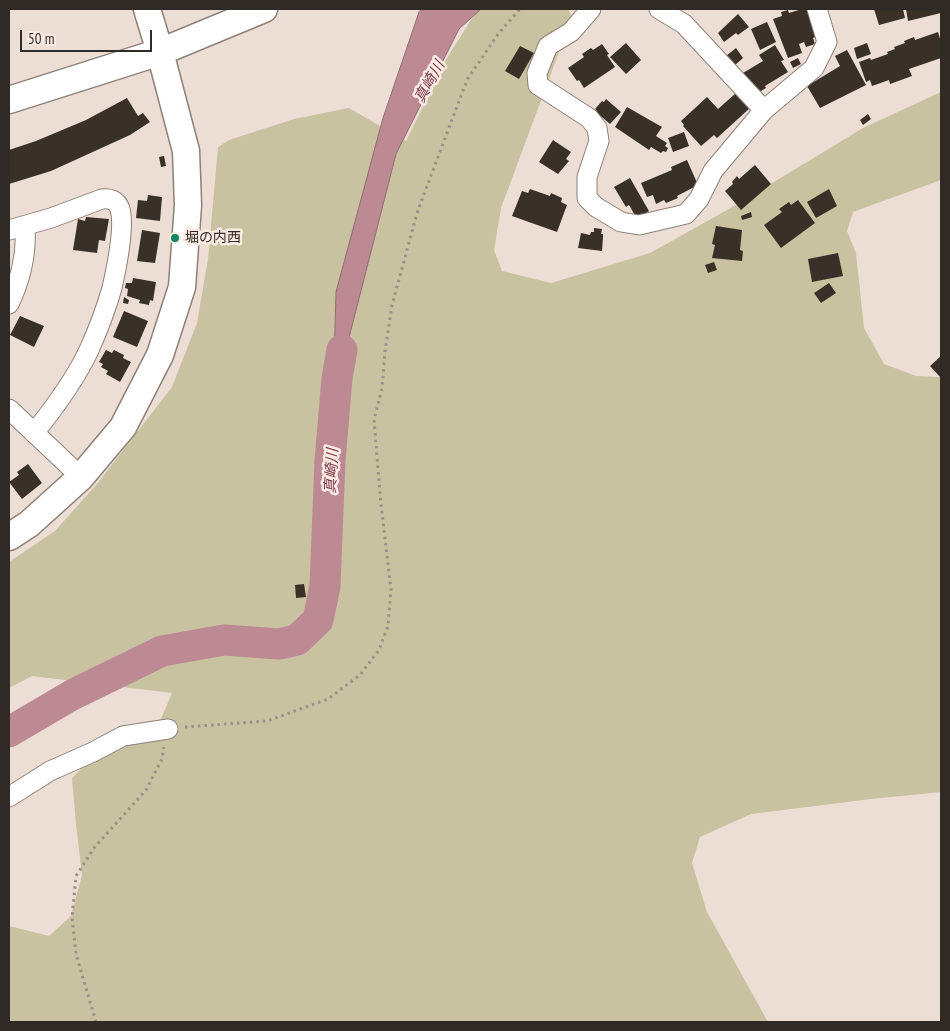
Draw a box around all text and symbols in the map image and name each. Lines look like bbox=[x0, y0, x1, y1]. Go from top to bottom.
scale bar bbox=[22, 20, 155, 52]
text: 50 m bbox=[28, 29, 54, 48]
water label: 真崎川 bbox=[411, 58, 449, 106]
place label: 堀の内西 bbox=[185, 230, 241, 246]
marker: 堀の内西 bbox=[169, 232, 181, 244]
water label: 真崎川 bbox=[322, 448, 342, 494]

